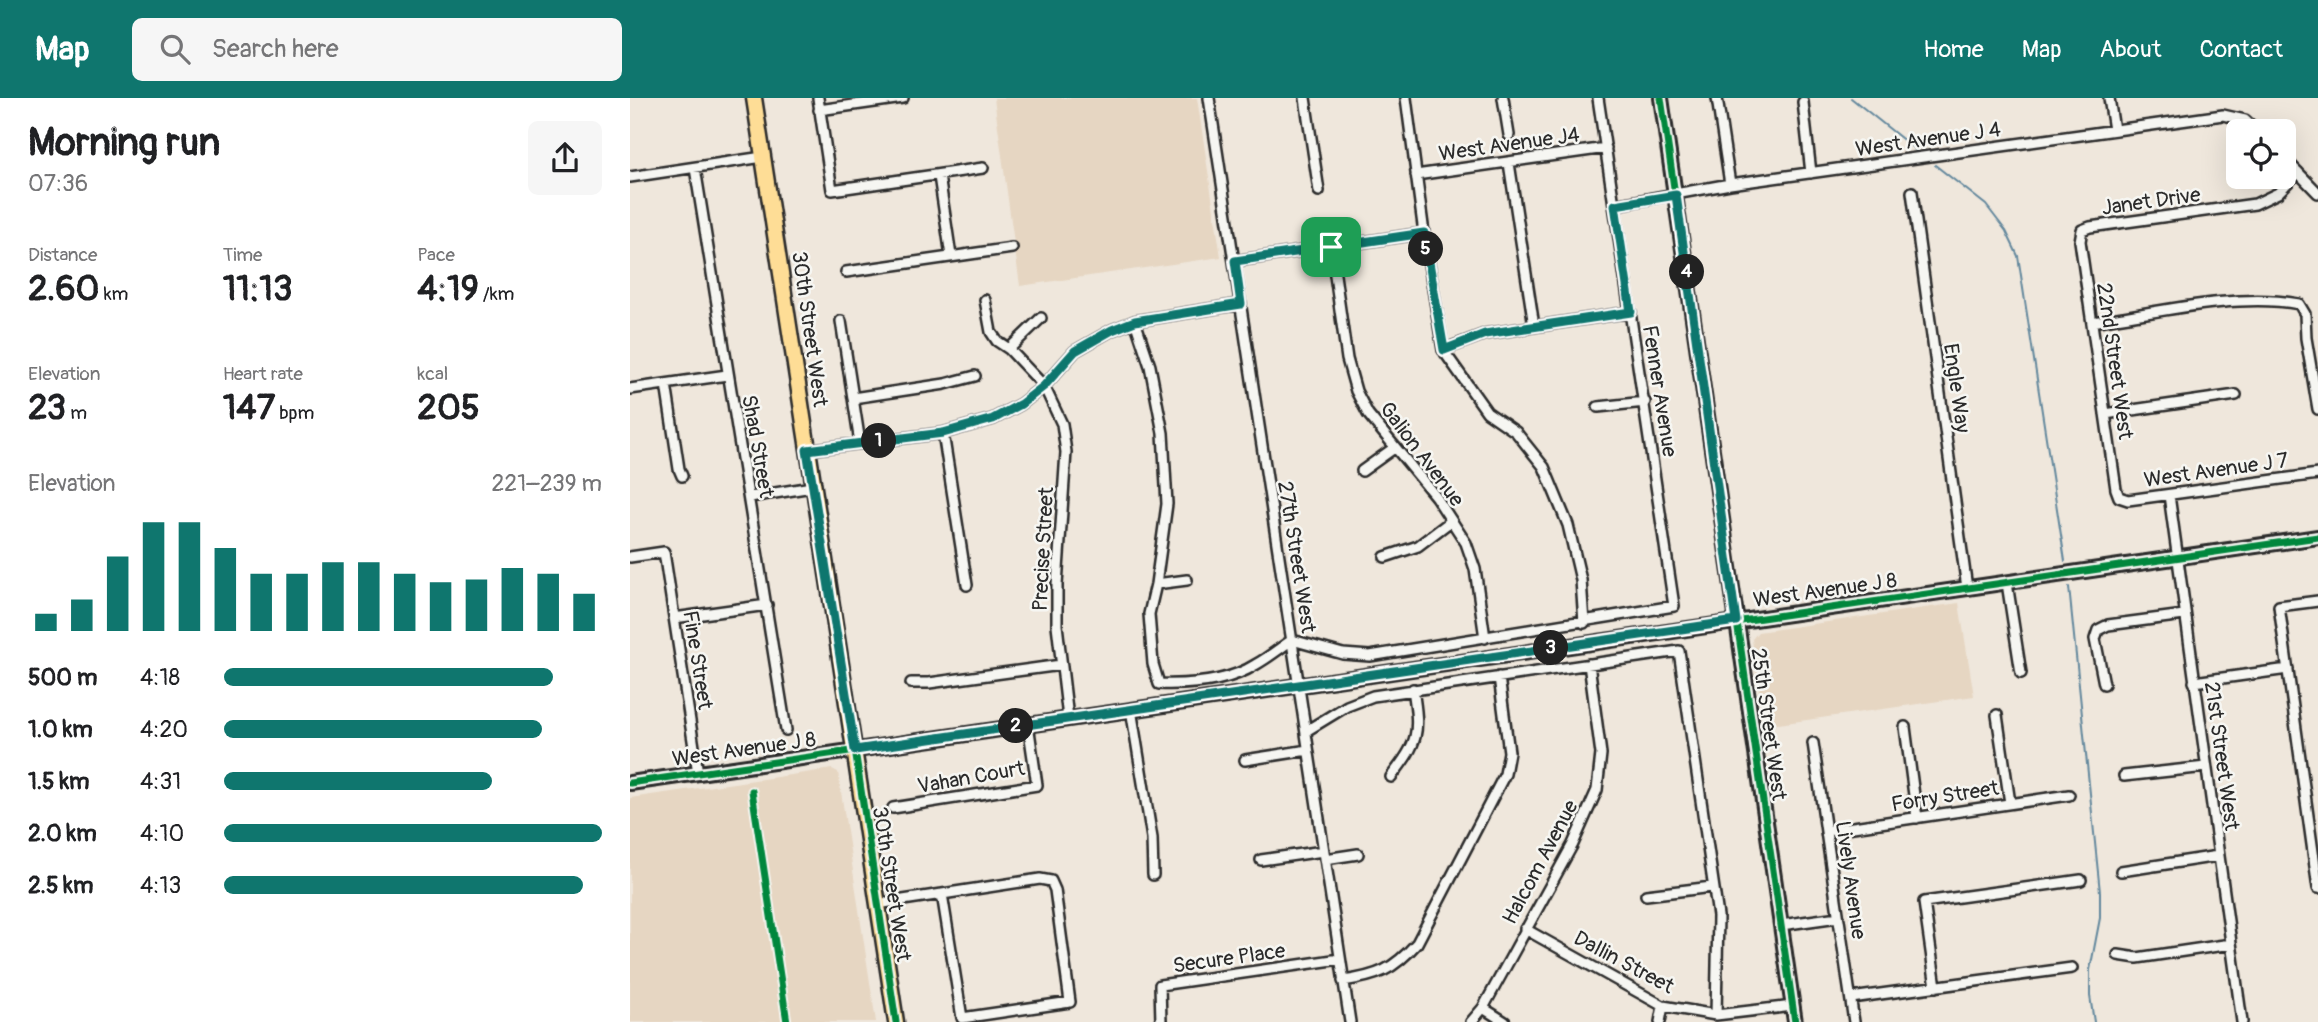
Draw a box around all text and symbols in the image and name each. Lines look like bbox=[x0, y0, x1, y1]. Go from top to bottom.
search box bbox=[132, 18, 622, 81]
text: Map bbox=[35, 29, 90, 70]
icon: search bbox=[156, 30, 194, 68]
text: Search here bbox=[212, 33, 339, 65]
text: Home bbox=[1923, 35, 1984, 64]
text: Map bbox=[2022, 35, 2062, 64]
text: About bbox=[2100, 35, 2162, 64]
text: Contact bbox=[2200, 35, 2283, 64]
street label: West Avenue J 4 bbox=[1854, 116, 2003, 163]
text: Morning run bbox=[28, 119, 220, 167]
map controls bbox=[2226, 119, 2296, 189]
button: locate bbox=[2226, 119, 2296, 189]
button: share bbox=[528, 121, 602, 195]
street label: West Avenue J4 bbox=[1437, 121, 1581, 168]
text: 07:36 bbox=[28, 169, 88, 198]
street label: Janet Drive bbox=[2100, 181, 2203, 222]
pin bbox=[1301, 217, 1361, 277]
icon: arrive bbox=[1312, 228, 1350, 266]
pin: 5 bbox=[1408, 232, 1444, 266]
text: 5 bbox=[1420, 236, 1431, 260]
text: Distance bbox=[28, 243, 97, 267]
text: Time bbox=[223, 243, 262, 267]
text: Pace bbox=[417, 243, 455, 267]
street label: 30th Street West bbox=[785, 250, 834, 409]
pin: 4 bbox=[1670, 254, 1704, 290]
text: 4 bbox=[1681, 259, 1692, 283]
text: 2.60 bbox=[28, 267, 100, 311]
text: 11:13 bbox=[223, 267, 293, 311]
text: 4:19 bbox=[417, 267, 479, 311]
street label: 22nd Street West bbox=[2090, 281, 2139, 442]
text: km bbox=[100, 282, 128, 306]
text: /km bbox=[479, 282, 514, 306]
street label: Fenner Avenue bbox=[1636, 323, 1683, 459]
street label: Engle Way bbox=[1937, 342, 1976, 435]
text: Elevation bbox=[28, 362, 100, 386]
text: Heart rate bbox=[223, 362, 303, 386]
text: kcal bbox=[417, 362, 448, 386]
text: 23 bbox=[28, 386, 66, 430]
text: 147 bbox=[223, 386, 275, 430]
text: 205 bbox=[417, 386, 480, 430]
street label: Shad Street bbox=[735, 393, 780, 500]
street label: Galion Avenue bbox=[1373, 396, 1470, 513]
text: m bbox=[66, 401, 87, 425]
text: bpm bbox=[275, 401, 314, 425]
pin: 1 bbox=[862, 424, 896, 458]
text: 1 bbox=[875, 428, 882, 452]
street label: West Avenue J 7 bbox=[2142, 447, 2290, 494]
text: Elevation bbox=[28, 469, 116, 498]
text: 221–239 m bbox=[491, 469, 602, 498]
street label: 27th Street West bbox=[1271, 479, 1322, 635]
street label: Precise Street bbox=[1027, 486, 1060, 612]
street label: West Avenue J 8 bbox=[1751, 567, 1899, 614]
street label: Fine Street bbox=[676, 609, 719, 712]
pin: 3 bbox=[1534, 630, 1569, 666]
text: 3 bbox=[1545, 635, 1556, 659]
street label: 25th Street West bbox=[1744, 646, 1793, 803]
text: 500 m bbox=[28, 663, 97, 692]
text: 4:18 bbox=[140, 663, 180, 692]
street label: 21st Street West bbox=[2198, 680, 2245, 833]
pin: 2 bbox=[998, 708, 1034, 744]
text: 2 bbox=[1010, 713, 1021, 737]
text: 1.0 km bbox=[28, 715, 93, 744]
text: 4:20 bbox=[140, 715, 188, 744]
street label: West Avenue J 8 bbox=[670, 726, 818, 773]
street label: Vahan Court bbox=[915, 755, 1027, 800]
text: 1.5 km bbox=[28, 767, 90, 796]
text: 4:31 bbox=[140, 767, 181, 796]
street label: Forry Street bbox=[1889, 775, 2001, 818]
street label: Halcom Avenue bbox=[1496, 795, 1585, 929]
street label: 30th Street West bbox=[866, 805, 917, 964]
text: 2.0 km bbox=[28, 819, 97, 848]
text: 4:10 bbox=[140, 819, 184, 848]
street label: Lively Avenue bbox=[1829, 819, 1872, 942]
text: 2.5 km bbox=[28, 871, 93, 900]
text: 4:13 bbox=[140, 871, 181, 900]
street label: Dallin Street bbox=[1569, 925, 1679, 1000]
street label: Secure Place bbox=[1171, 937, 1288, 980]

